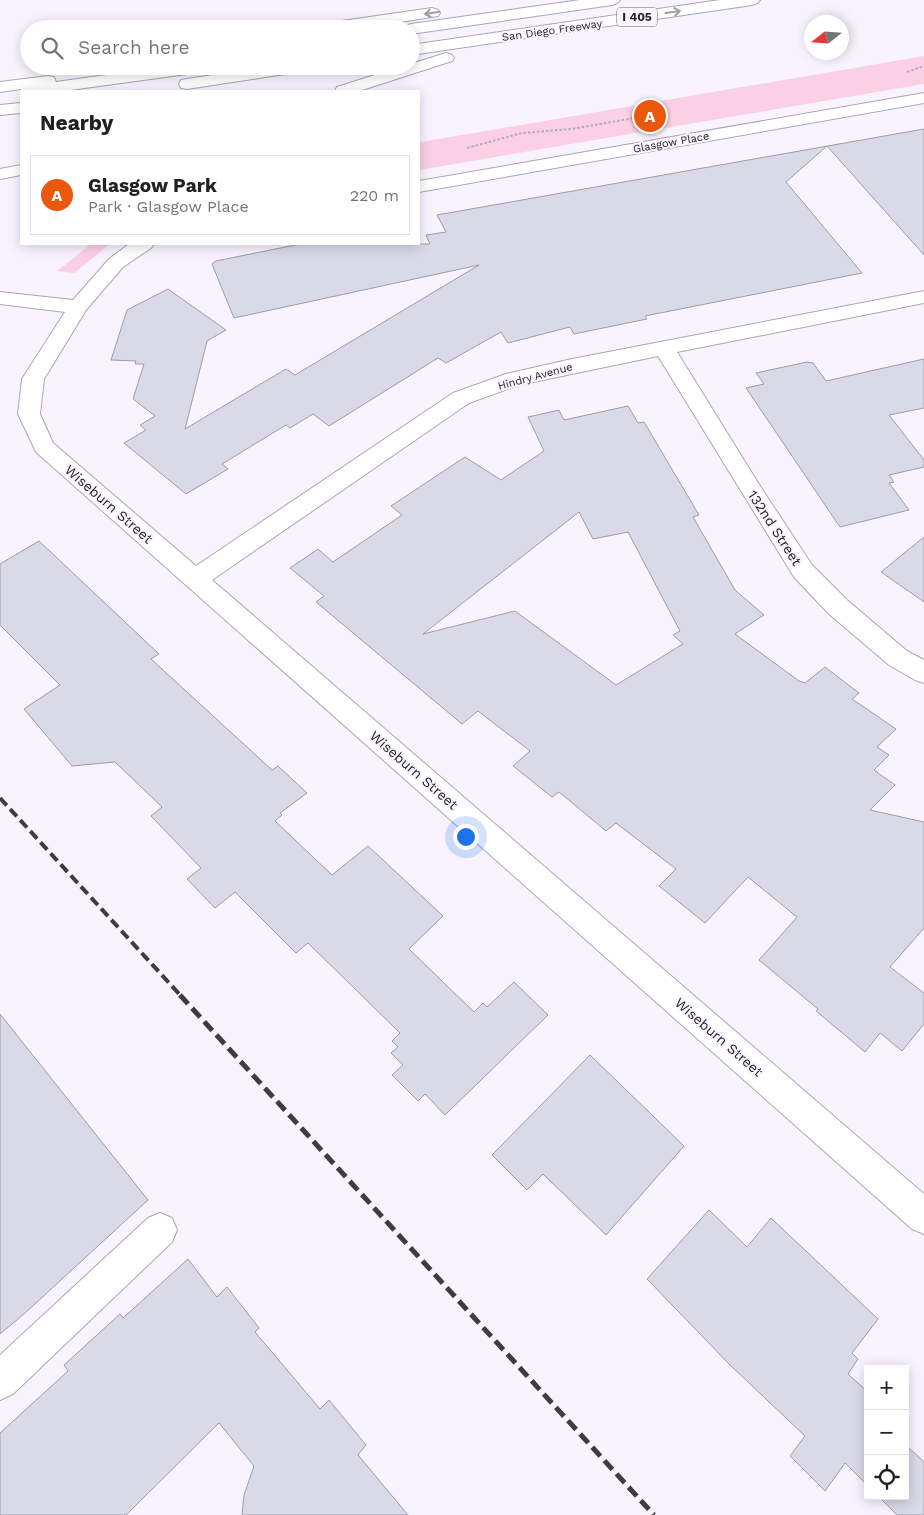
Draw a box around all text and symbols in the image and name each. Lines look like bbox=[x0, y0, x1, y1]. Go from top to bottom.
one-way arrow bbox=[665, 6, 681, 16]
one-way arrow bbox=[425, 8, 441, 18]
road number: I 405 bbox=[617, 8, 657, 26]
north arrow bbox=[804, 15, 849, 60]
street label: San Diego Freeway bbox=[501, 17, 603, 44]
search box bbox=[20, 20, 420, 75]
icon: search bbox=[38, 34, 66, 62]
text: Search here bbox=[78, 36, 189, 59]
pin: A bbox=[634, 97, 666, 135]
text: Nearby bbox=[40, 110, 113, 135]
street label: Glasgow Place bbox=[632, 129, 710, 156]
text: Glasgow Park bbox=[88, 174, 217, 197]
text: A bbox=[52, 186, 62, 205]
text: 220 m bbox=[350, 186, 399, 205]
text: Park · Glasgow Place bbox=[88, 197, 249, 216]
street label: Hindry Avenue bbox=[496, 360, 574, 393]
street label: Wiseburn Street bbox=[62, 461, 156, 547]
street label: 132nd Street bbox=[745, 488, 805, 569]
street label: Wiseburn Street bbox=[367, 727, 461, 813]
your location bbox=[453, 824, 479, 850]
street label: Wiseburn Street bbox=[672, 994, 766, 1080]
map controls bbox=[864, 1365, 909, 1500]
button: + bbox=[864, 1365, 909, 1410]
button: − bbox=[864, 1410, 909, 1455]
button: locate bbox=[864, 1455, 909, 1500]

